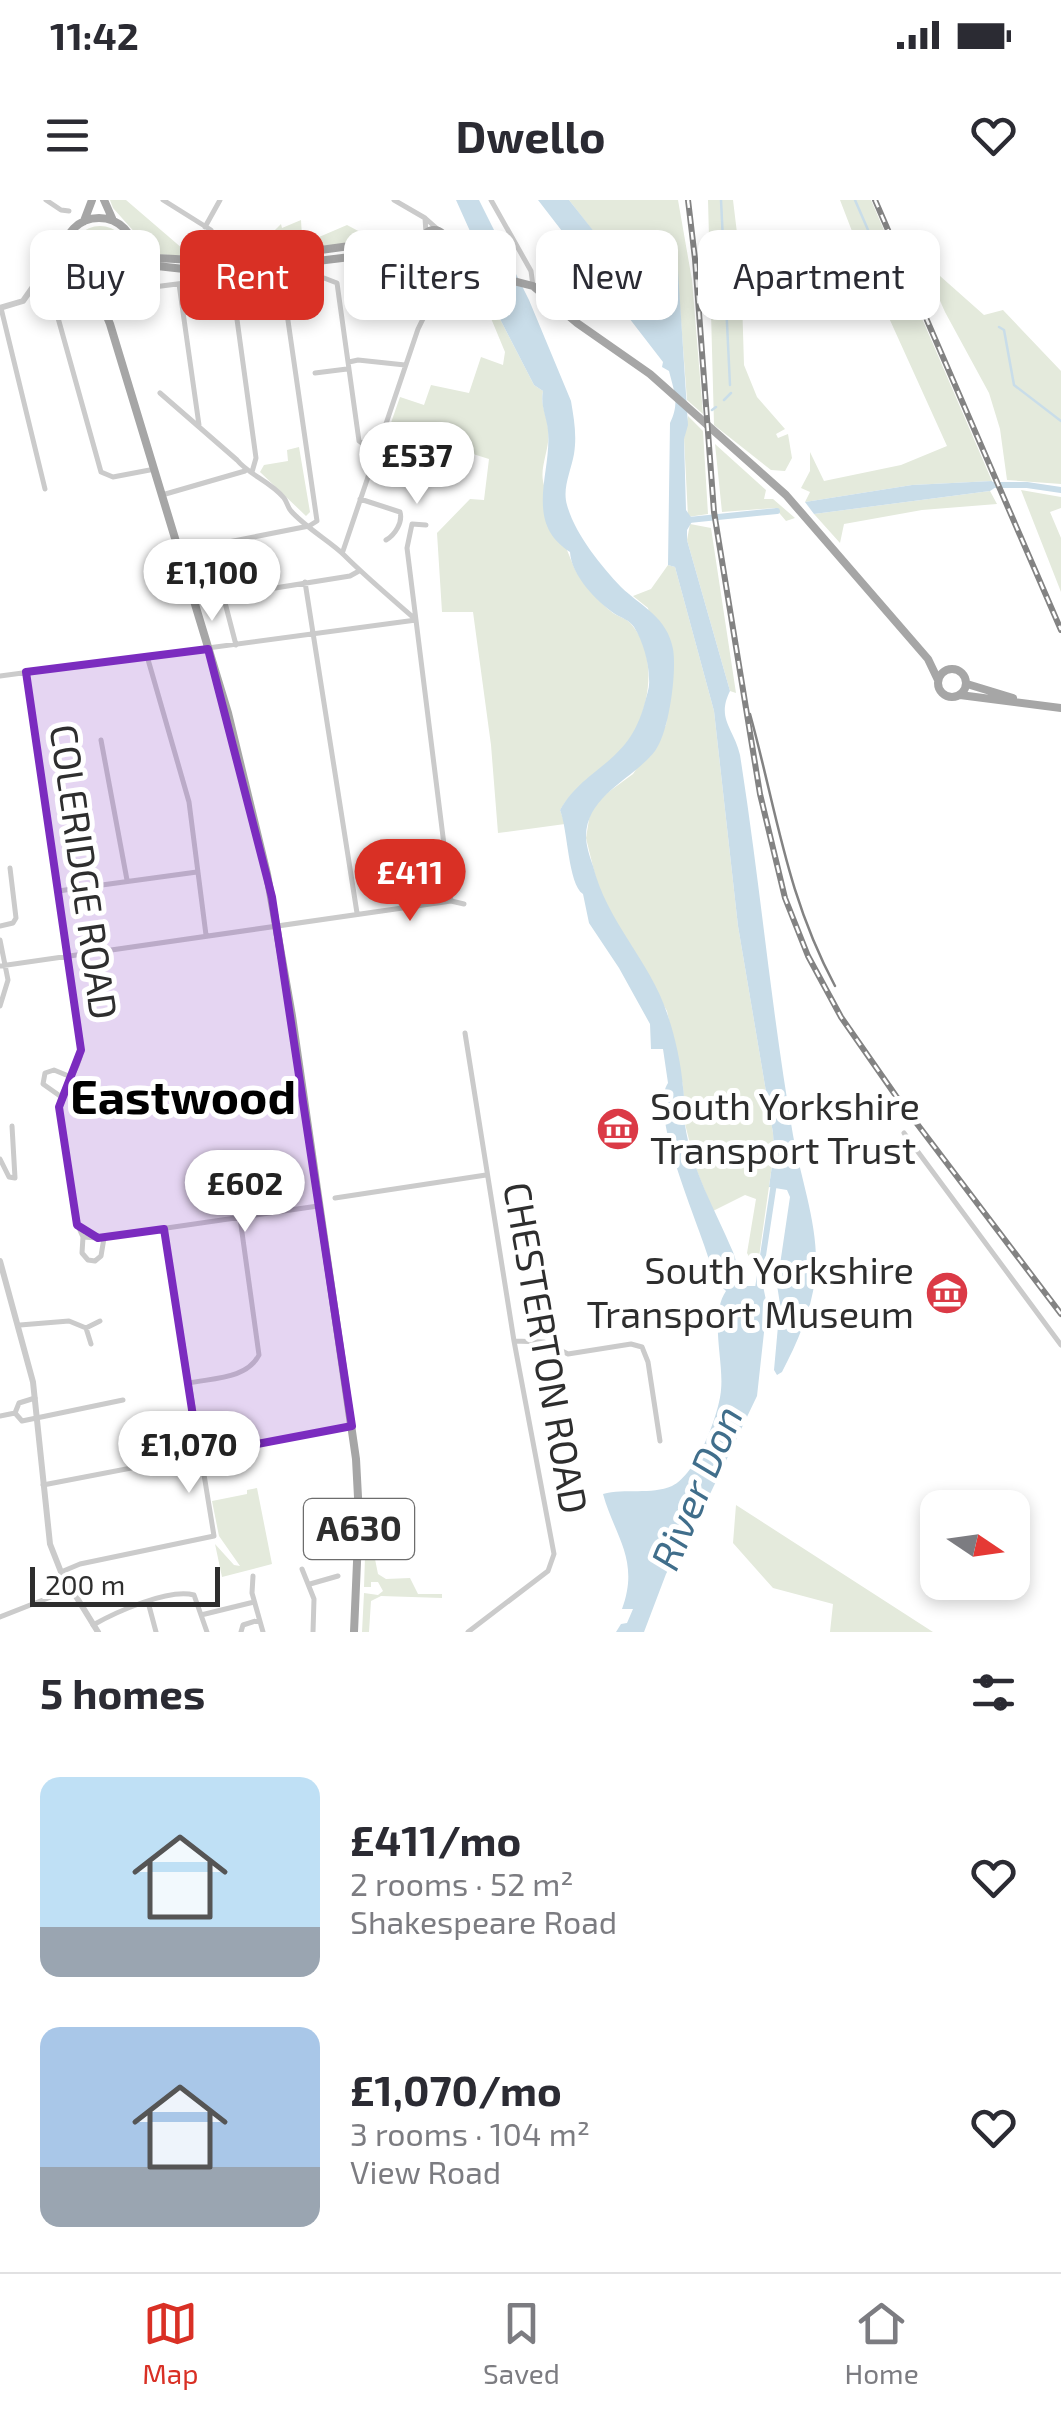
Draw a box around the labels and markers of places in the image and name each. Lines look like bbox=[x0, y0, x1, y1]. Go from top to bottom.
pin: £537 bbox=[358, 422, 476, 507]
pin: £1,100 bbox=[131, 539, 293, 624]
pin: £411 bbox=[351, 839, 469, 924]
place label: South Yorkshire Transport Trust bbox=[650, 1082, 920, 1172]
museum icon: South Yorkshire Transport Trust bbox=[595, 1106, 641, 1152]
pin: £602 bbox=[186, 1150, 304, 1235]
place label: South Yorkshire Transport Museum bbox=[587, 1246, 914, 1336]
museum icon: South Yorkshire Transport Museum bbox=[924, 1270, 970, 1316]
pin: £1,070 bbox=[108, 1411, 270, 1496]

